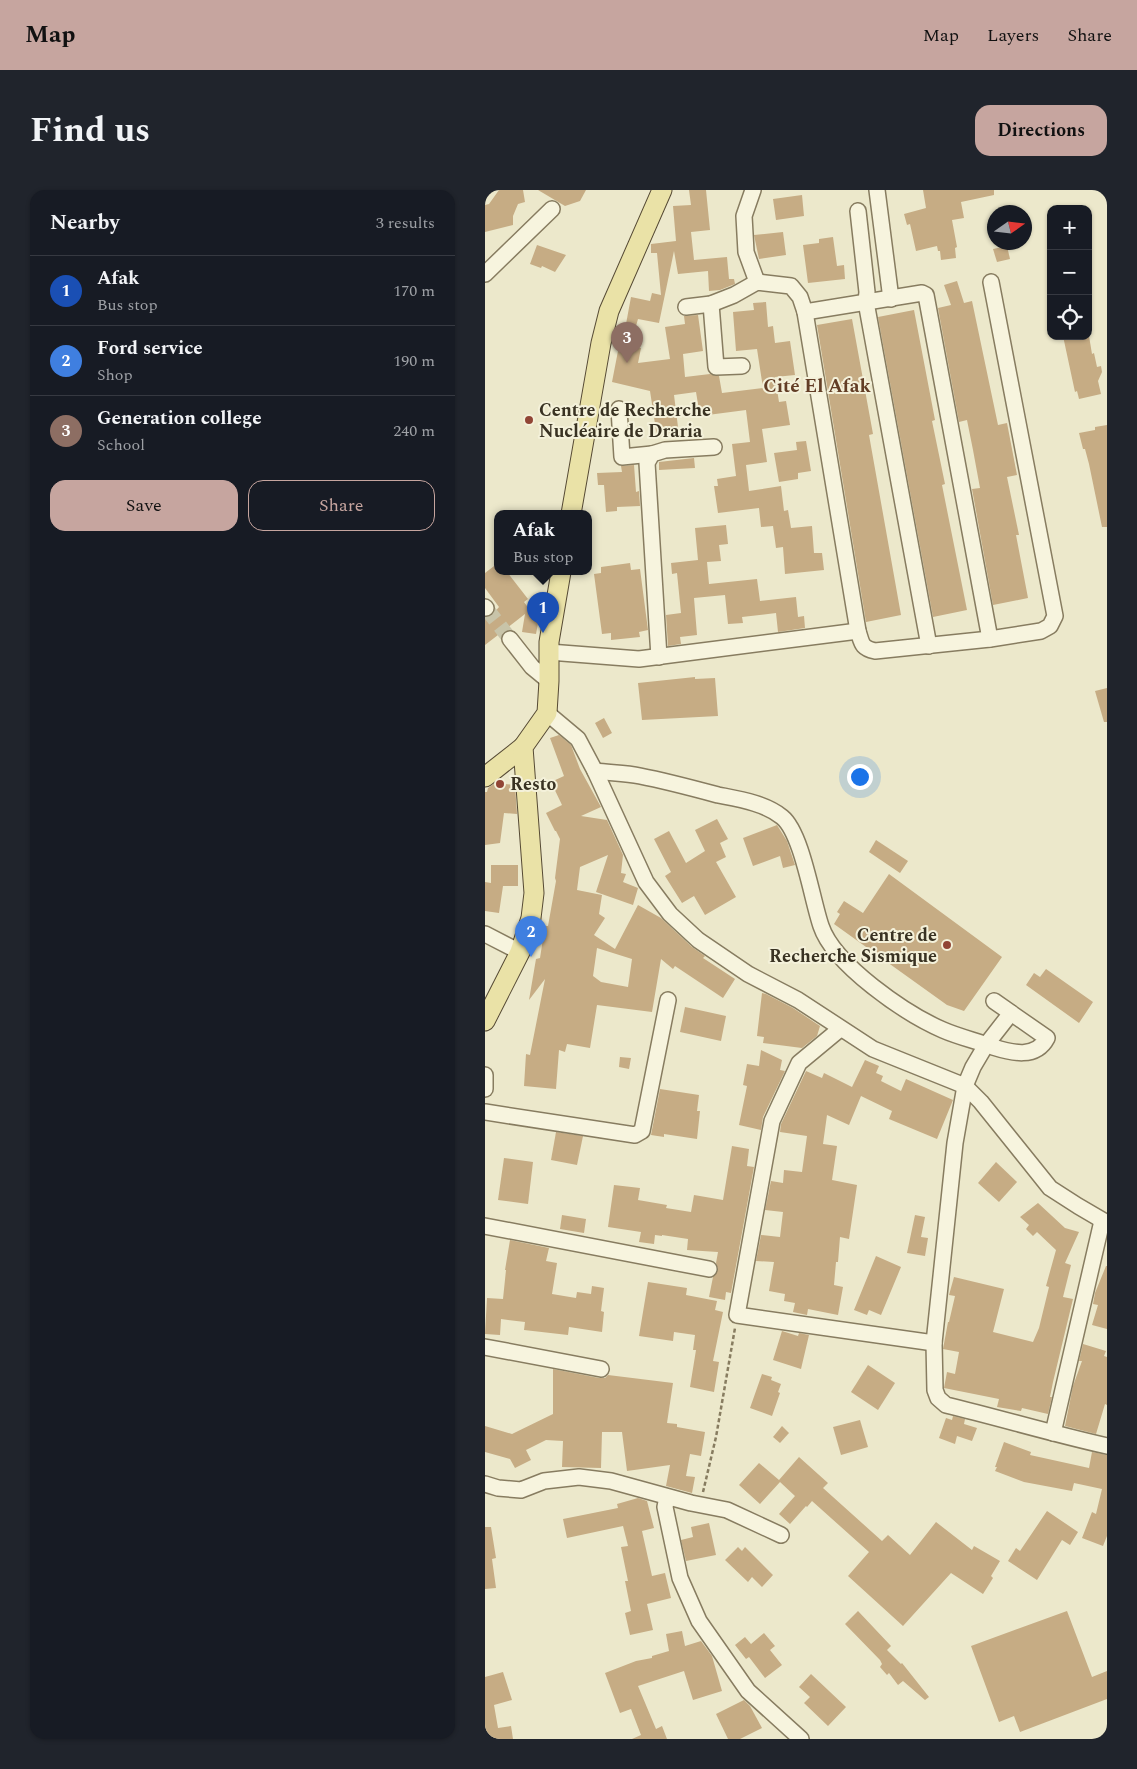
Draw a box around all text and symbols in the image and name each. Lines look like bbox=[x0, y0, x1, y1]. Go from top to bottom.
text: Map bbox=[25, 17, 75, 53]
text: Map bbox=[923, 22, 959, 49]
text: Layers bbox=[987, 22, 1039, 49]
text: Share bbox=[1067, 22, 1112, 49]
text: Find us bbox=[30, 104, 150, 157]
button: Directions bbox=[975, 105, 1107, 156]
north arrow bbox=[987, 205, 1032, 250]
map controls bbox=[1047, 205, 1092, 340]
button: + bbox=[1047, 205, 1092, 250]
text: Nearby bbox=[50, 207, 120, 239]
text: 3 results bbox=[376, 211, 435, 235]
button: − bbox=[1047, 250, 1092, 295]
text: Afak bbox=[97, 264, 140, 293]
text: 1 bbox=[62, 279, 70, 303]
text: 170 m bbox=[393, 279, 435, 303]
text: Bus stop bbox=[97, 293, 158, 317]
button: locate bbox=[1047, 295, 1092, 340]
pin: 3 bbox=[611, 322, 643, 363]
text: Ford service bbox=[97, 334, 203, 363]
text: 2 bbox=[62, 349, 70, 373]
text: 190 m bbox=[393, 349, 435, 373]
text: Shop bbox=[97, 363, 133, 387]
district label: Cité El Afak bbox=[763, 372, 871, 401]
place label: Centre de Recherche Nucléaire de Draria bbox=[539, 397, 711, 445]
text: Generation college bbox=[97, 404, 262, 433]
marker: Centre de Recherche Nucléaire de Draria bbox=[523, 414, 535, 426]
text: 3 bbox=[62, 419, 70, 443]
text: 240 m bbox=[393, 419, 435, 443]
text: School bbox=[97, 433, 145, 457]
button: Save bbox=[50, 480, 238, 531]
button: Share bbox=[248, 480, 435, 531]
popup bbox=[494, 510, 592, 575]
text: Afak bbox=[513, 516, 555, 545]
text: Bus stop bbox=[513, 545, 573, 569]
pin: 1 bbox=[527, 592, 559, 633]
your location bbox=[847, 764, 873, 790]
place label: Resto bbox=[510, 771, 557, 798]
marker: Resto bbox=[494, 778, 506, 790]
pin: 2 bbox=[515, 916, 547, 957]
place label: Centre de Recherche Sismique bbox=[769, 922, 937, 970]
marker: Centre de Recherche Sismique bbox=[941, 939, 953, 951]

